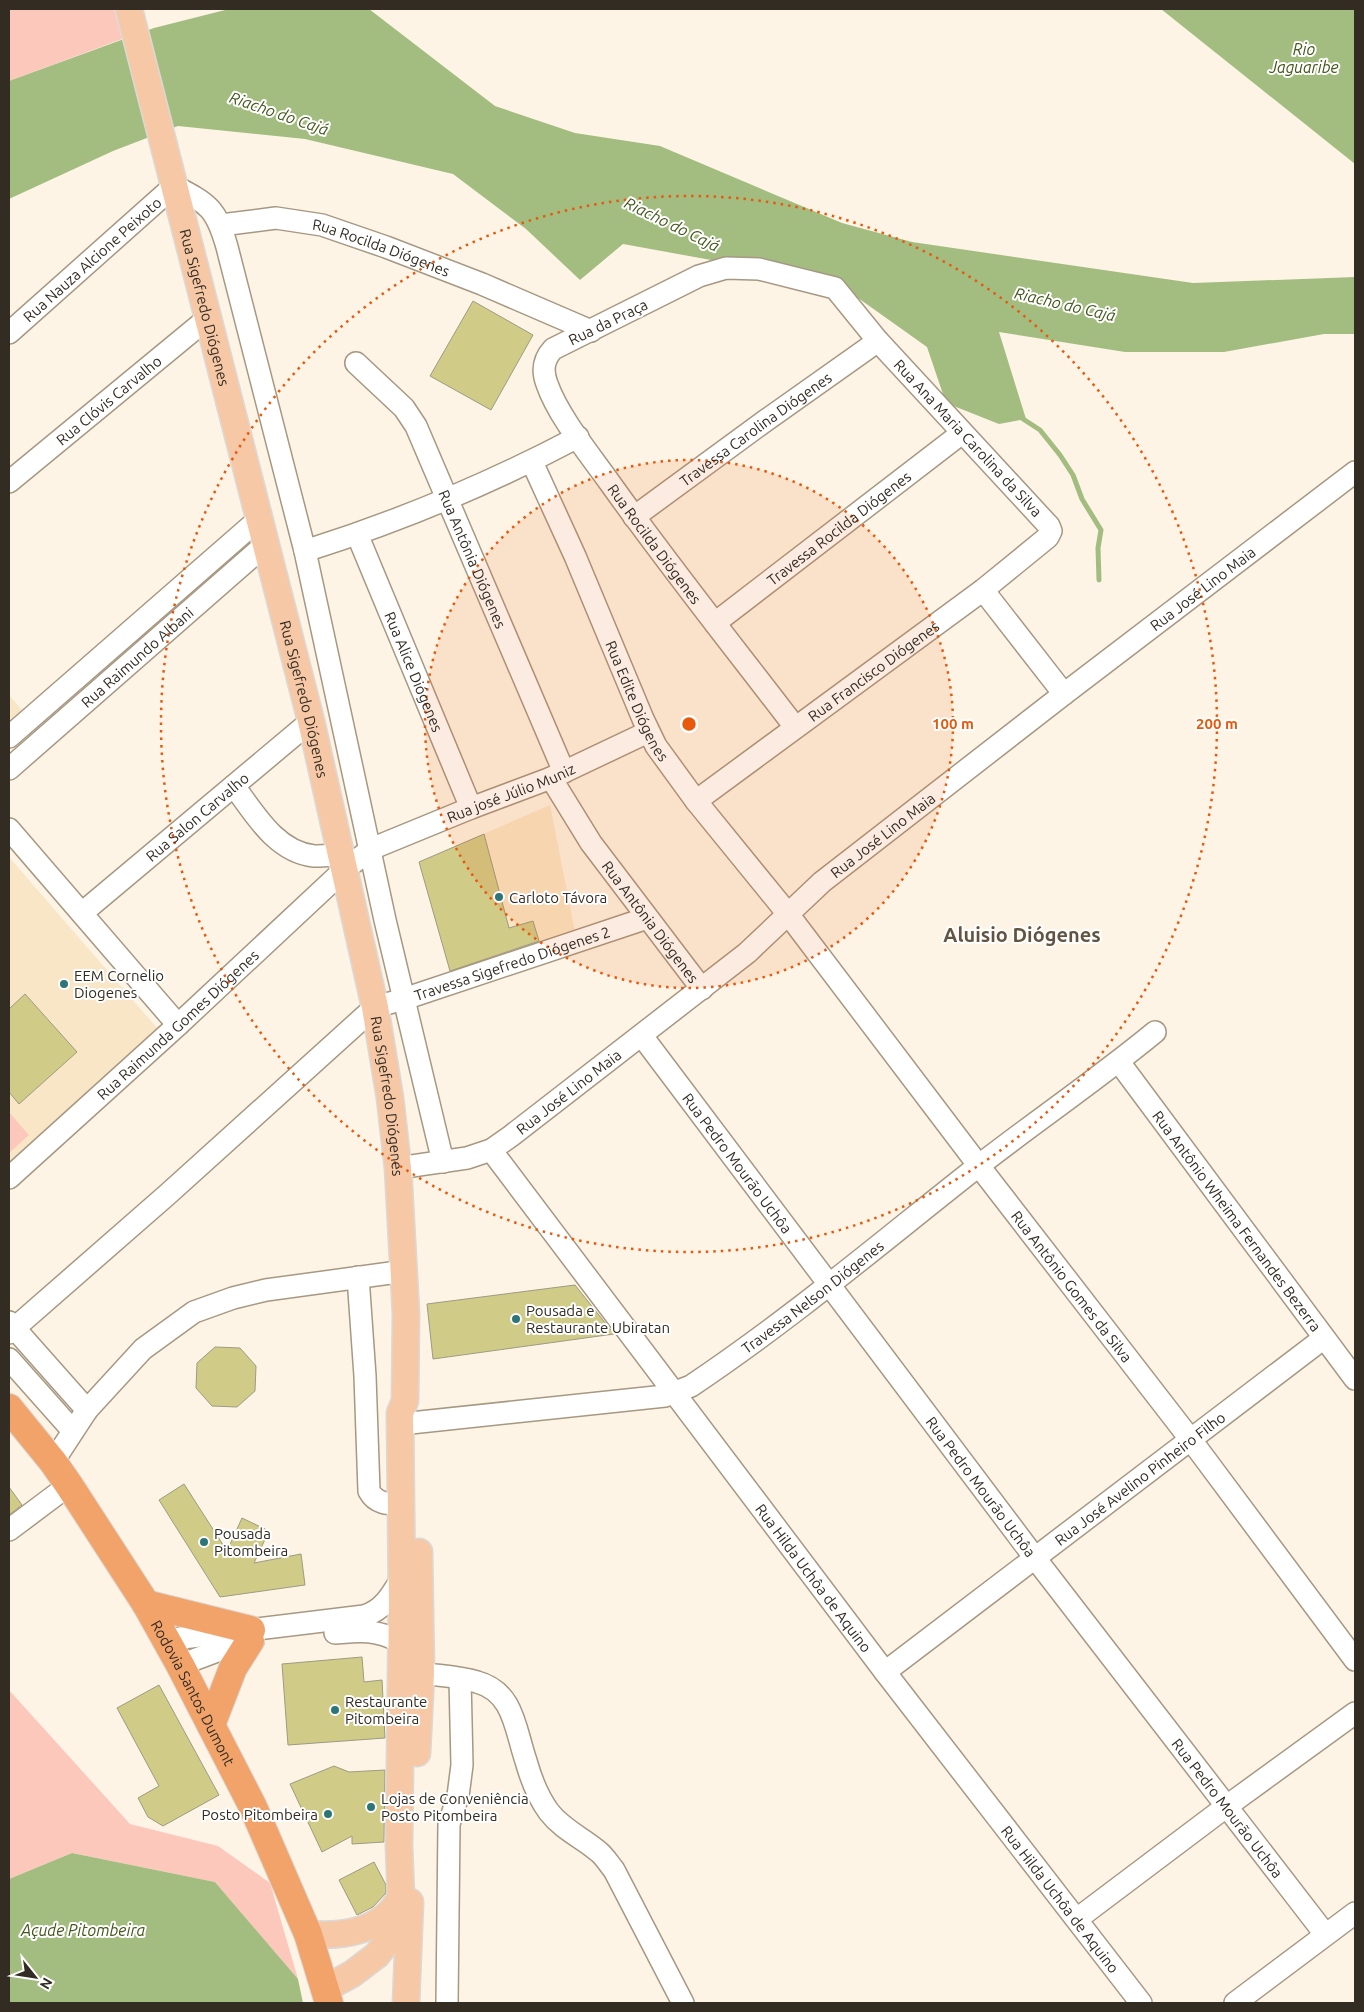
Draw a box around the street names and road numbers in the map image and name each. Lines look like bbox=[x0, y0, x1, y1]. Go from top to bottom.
street label: Rua Nauza Alcione Peixoto bbox=[19, 193, 164, 325]
street label: Rua Rocilda Diógenes bbox=[311, 215, 452, 279]
street label: Rua Sigefredo Diógenes bbox=[177, 227, 234, 388]
street label: Rua da Praça bbox=[566, 296, 650, 348]
street label: Rua Clóvis Carvalho bbox=[53, 352, 165, 448]
street label: Rua Ana Maria Carolina da Silva bbox=[891, 356, 1045, 520]
street label: Travessa Carolina Diógenes bbox=[676, 368, 834, 489]
street label: Travessa Rocilda Diógenes bbox=[763, 467, 914, 589]
street label: Rua Rocilda Diógenes bbox=[605, 480, 705, 607]
street label: Rua Antônia Diógenes bbox=[436, 487, 510, 631]
street label: Rua José Lino Maia bbox=[1147, 543, 1258, 634]
street label: Rua Raimundo Albani bbox=[77, 603, 196, 711]
street label: Rua Alice Diógenes bbox=[382, 609, 447, 734]
street label: Rua Francisco Diógenes bbox=[804, 617, 942, 724]
street label: Rua Sigefredo Diógenes bbox=[277, 618, 332, 779]
street label: Rua Edite Diógenes bbox=[603, 638, 673, 764]
street label: Rua josé Júlio Muniz bbox=[444, 759, 578, 826]
street label: Rua Salon Carvalho bbox=[142, 769, 252, 864]
street label: Rua José Lino Maia bbox=[827, 789, 938, 881]
street label: Rua Antônia Diógenes bbox=[599, 857, 703, 986]
street label: Travessa Sigefredo Diógenes 2 bbox=[412, 922, 612, 1004]
street label: Rua Raimunda Gomes Diógenes bbox=[93, 946, 262, 1103]
street label: Rua Sigefredo Diógenes bbox=[368, 1015, 407, 1177]
street label: Rua José Lino Maia bbox=[513, 1046, 624, 1137]
street label: Rua Pedro Mourão Uchôa bbox=[679, 1090, 796, 1236]
street label: Rua Antônio Wheima Fernandes Bezerra bbox=[1150, 1107, 1325, 1334]
street label: Rua Antônio Gomes da Silva bbox=[1008, 1207, 1136, 1365]
street label: Travessa Nelson Diógenes bbox=[738, 1237, 887, 1357]
street label: Rua José Avelino Pinheiro Filho bbox=[1051, 1408, 1228, 1548]
street label: Rua Pedro Mourão Uchôa bbox=[923, 1413, 1039, 1560]
street label: Rua Hilda Uchôa de Aquino bbox=[752, 1500, 875, 1655]
street label: Rodovia Santos Dumont bbox=[148, 1617, 239, 1768]
street label: Rua Pedro Mourão Uchôa bbox=[1169, 1735, 1287, 1881]
street label: Rua Hilda Uchôa de Aquino bbox=[998, 1822, 1123, 1976]

